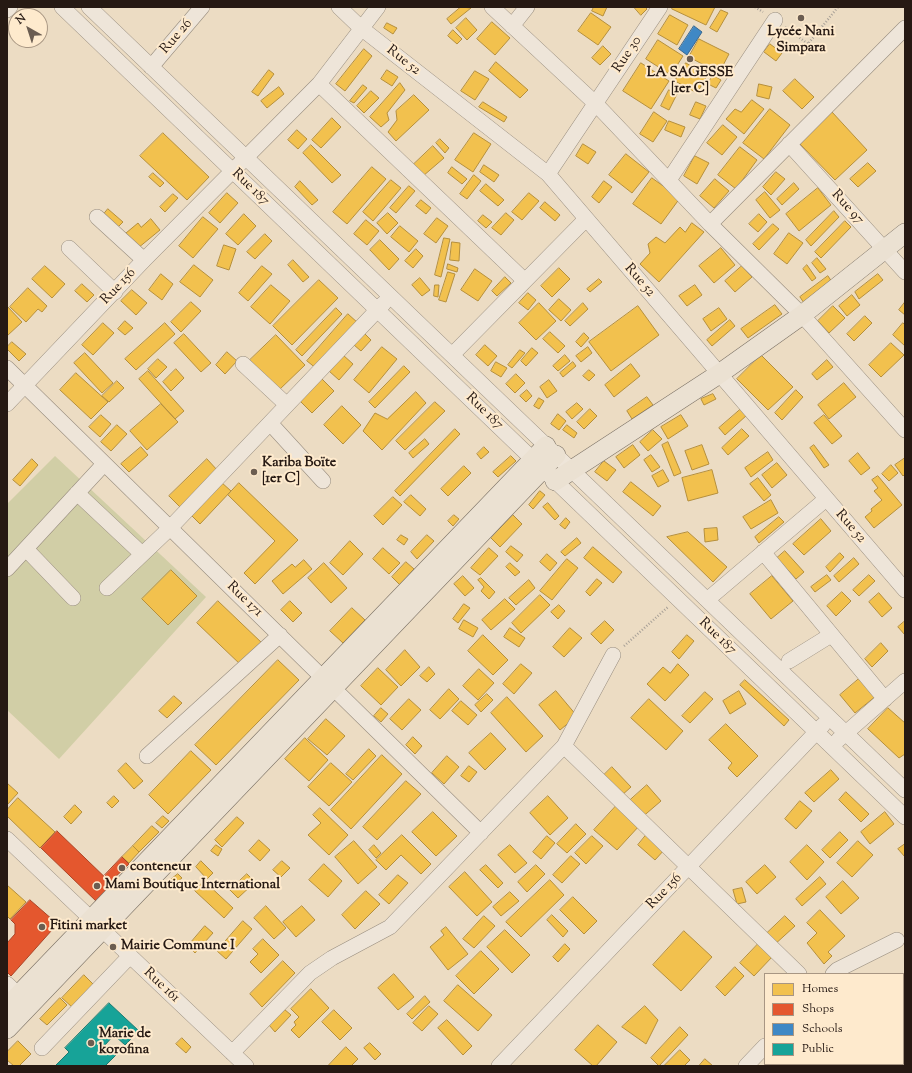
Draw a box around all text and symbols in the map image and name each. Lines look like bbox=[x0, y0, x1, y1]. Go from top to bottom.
north arrow bbox=[8, 8, 48, 48]
text: N bbox=[13, 10, 30, 28]
marker: Lycée Nani Simpara bbox=[796, 13, 806, 23]
street label: Rue 26 bbox=[157, 16, 197, 58]
place label: Lycée Nani Simpara bbox=[768, 25, 834, 58]
street label: Rue 30 bbox=[610, 34, 646, 76]
street label: Rue 52 bbox=[383, 43, 423, 79]
marker: LA SAGESSE [1er C] bbox=[685, 54, 695, 64]
place label: LA SAGESSE [1er C] bbox=[647, 66, 733, 98]
street label: Rue 187 bbox=[228, 166, 272, 210]
street label: Rue 97 bbox=[827, 187, 867, 229]
street label: Rue 52 bbox=[620, 261, 658, 301]
street label: Rue 156 bbox=[98, 265, 140, 309]
street label: Rue 187 bbox=[462, 390, 506, 434]
place label: Kariba Boïte [1er C] bbox=[262, 456, 336, 488]
marker: Kariba Boïte [1er C] bbox=[249, 467, 259, 477]
street label: Rue 52 bbox=[831, 507, 869, 547]
street label: Rue 171 bbox=[222, 579, 266, 621]
street label: Rue 187 bbox=[695, 615, 739, 659]
place label: conteneur bbox=[130, 860, 191, 876]
marker: conteneur bbox=[117, 863, 127, 873]
street label: Rue 156 bbox=[644, 870, 686, 914]
place label: Mami Boutique International bbox=[105, 878, 280, 894]
marker: Mami Boutique International bbox=[92, 881, 102, 891]
place label: Fitini market bbox=[50, 919, 127, 935]
marker: Fitini market bbox=[37, 922, 47, 932]
place label: Mairie Commune I bbox=[121, 939, 235, 955]
marker: Mairie Commune I bbox=[108, 942, 118, 952]
street label: Rue 161 bbox=[139, 965, 183, 1007]
legend bbox=[764, 973, 904, 1065]
text: Homes bbox=[802, 980, 838, 998]
text: Shops bbox=[802, 1000, 834, 1018]
text: Schools bbox=[802, 1020, 843, 1038]
place label: Marie de korofina bbox=[99, 1027, 151, 1060]
marker: Marie de korofina bbox=[86, 1038, 96, 1048]
text: Public bbox=[802, 1040, 834, 1058]

